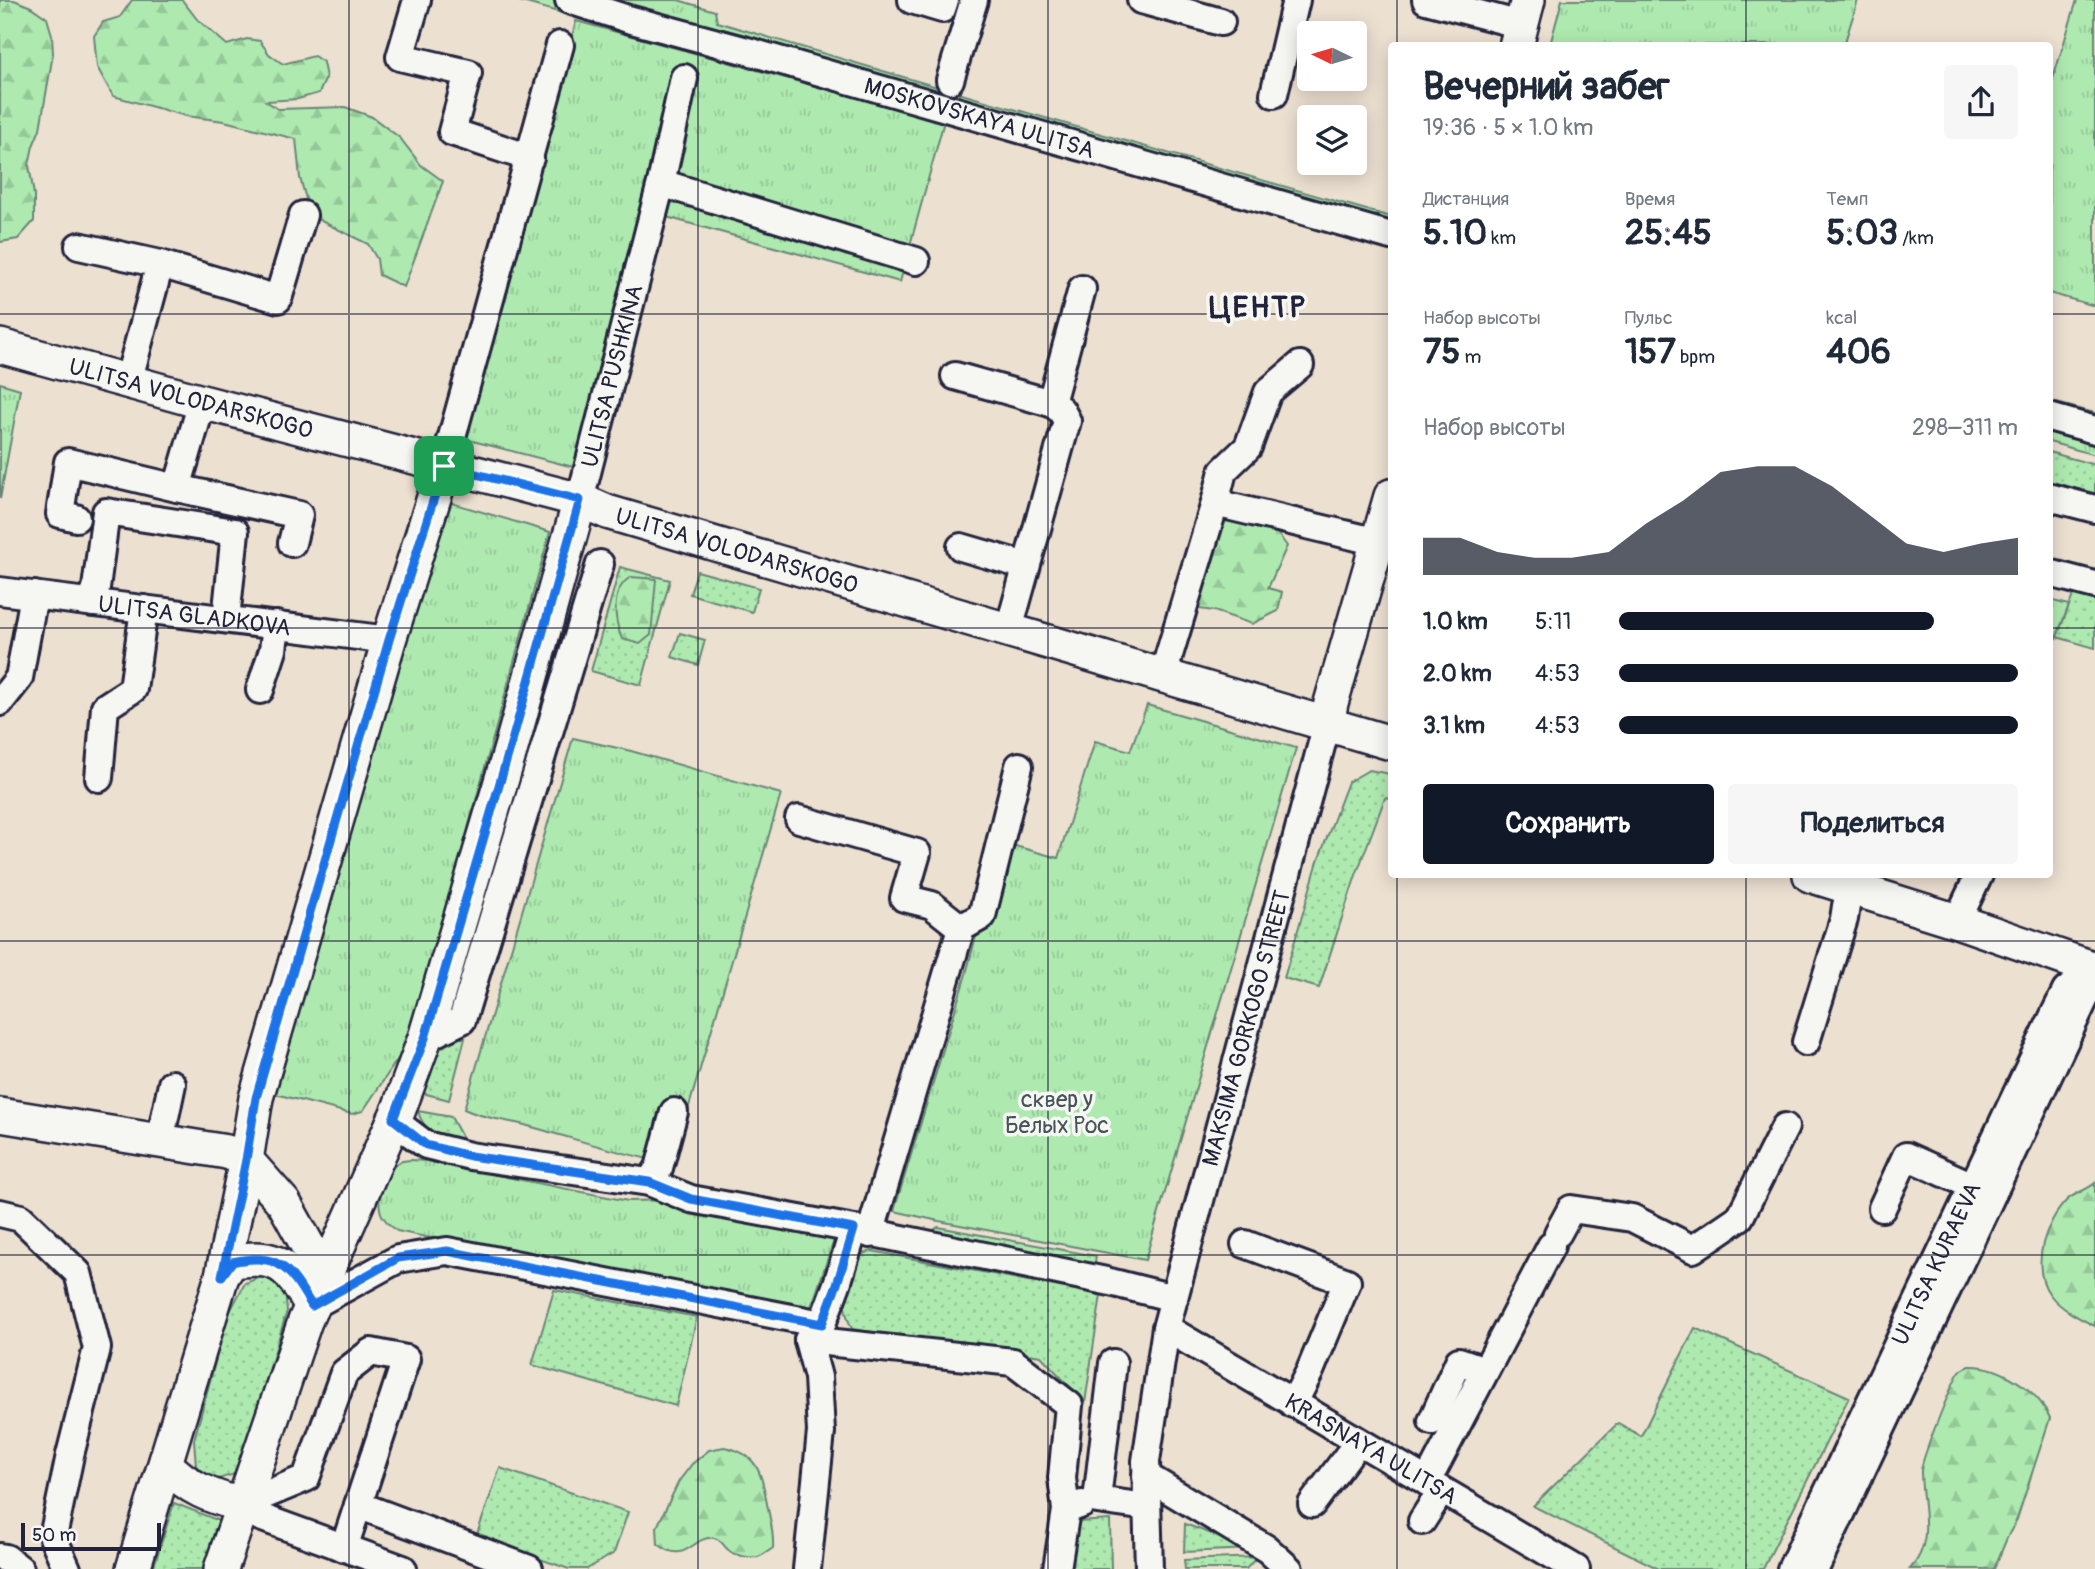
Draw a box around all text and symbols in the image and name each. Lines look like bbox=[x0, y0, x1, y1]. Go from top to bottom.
north arrow bbox=[1297, 21, 1367, 91]
map controls bbox=[1297, 21, 1367, 175]
text: Вечерний забег bbox=[1423, 63, 1670, 111]
button: share bbox=[1944, 65, 2018, 139]
street label: MOSKOVSKAYA ULITSA bbox=[861, 71, 1098, 165]
button: layers bbox=[1297, 105, 1367, 175]
text: 19:36 · 5 × 1.0 km bbox=[1423, 113, 1593, 142]
text: Дистанция bbox=[1423, 187, 1509, 211]
text: Время bbox=[1625, 187, 1675, 211]
text: Темп bbox=[1826, 187, 1868, 211]
text: 5.10 bbox=[1423, 211, 1487, 255]
text: 25:45 bbox=[1625, 211, 1712, 255]
text: 5:03 bbox=[1826, 211, 1898, 255]
text: km bbox=[1487, 226, 1516, 250]
text: /km bbox=[1898, 226, 1934, 250]
street label: ULITSA PUSHKINA bbox=[574, 281, 649, 470]
district label: ЦЕНТР bbox=[1209, 289, 1307, 326]
text: Набор высоты bbox=[1423, 306, 1541, 330]
text: Пульс bbox=[1625, 306, 1673, 330]
text: kcal bbox=[1826, 306, 1857, 330]
text: 75 bbox=[1423, 330, 1461, 374]
text: 157 bbox=[1625, 330, 1676, 374]
text: 406 bbox=[1826, 330, 1891, 374]
text: m bbox=[1461, 345, 1482, 369]
text: bpm bbox=[1676, 345, 1715, 369]
street label: ULITSA VOLODARSKOGO bbox=[66, 351, 316, 445]
text: Набор высоты bbox=[1423, 413, 1565, 442]
text: 298–311 m bbox=[1912, 413, 2018, 442]
pin bbox=[414, 436, 474, 496]
icon: arrive bbox=[425, 447, 463, 485]
street label: ULITSA VOLODARSKOGO bbox=[612, 501, 861, 600]
street label: ULITSA GLADKOVA bbox=[96, 589, 293, 642]
text: 1.0 km bbox=[1423, 607, 1488, 636]
text: 5:11 bbox=[1535, 607, 1572, 636]
text: 2.0 km bbox=[1423, 659, 1492, 688]
text: 4:53 bbox=[1535, 659, 1580, 688]
text: 3.1 km bbox=[1423, 711, 1485, 740]
text: 4:53 bbox=[1535, 711, 1580, 740]
button: Сохранить bbox=[1423, 784, 1714, 864]
button: Поделиться bbox=[1728, 784, 2018, 864]
street label: MAKSIMA GORKOGO STREET bbox=[1195, 887, 1297, 1169]
park label: сквер у Белых Рос bbox=[1005, 1085, 1109, 1140]
street label: ULITSA KURAEVA bbox=[1885, 1177, 1987, 1350]
street label: KRASNAYA ULITSA bbox=[1280, 1387, 1463, 1511]
scale bar bbox=[21, 1520, 161, 1552]
text: 50 m bbox=[32, 1523, 76, 1547]

